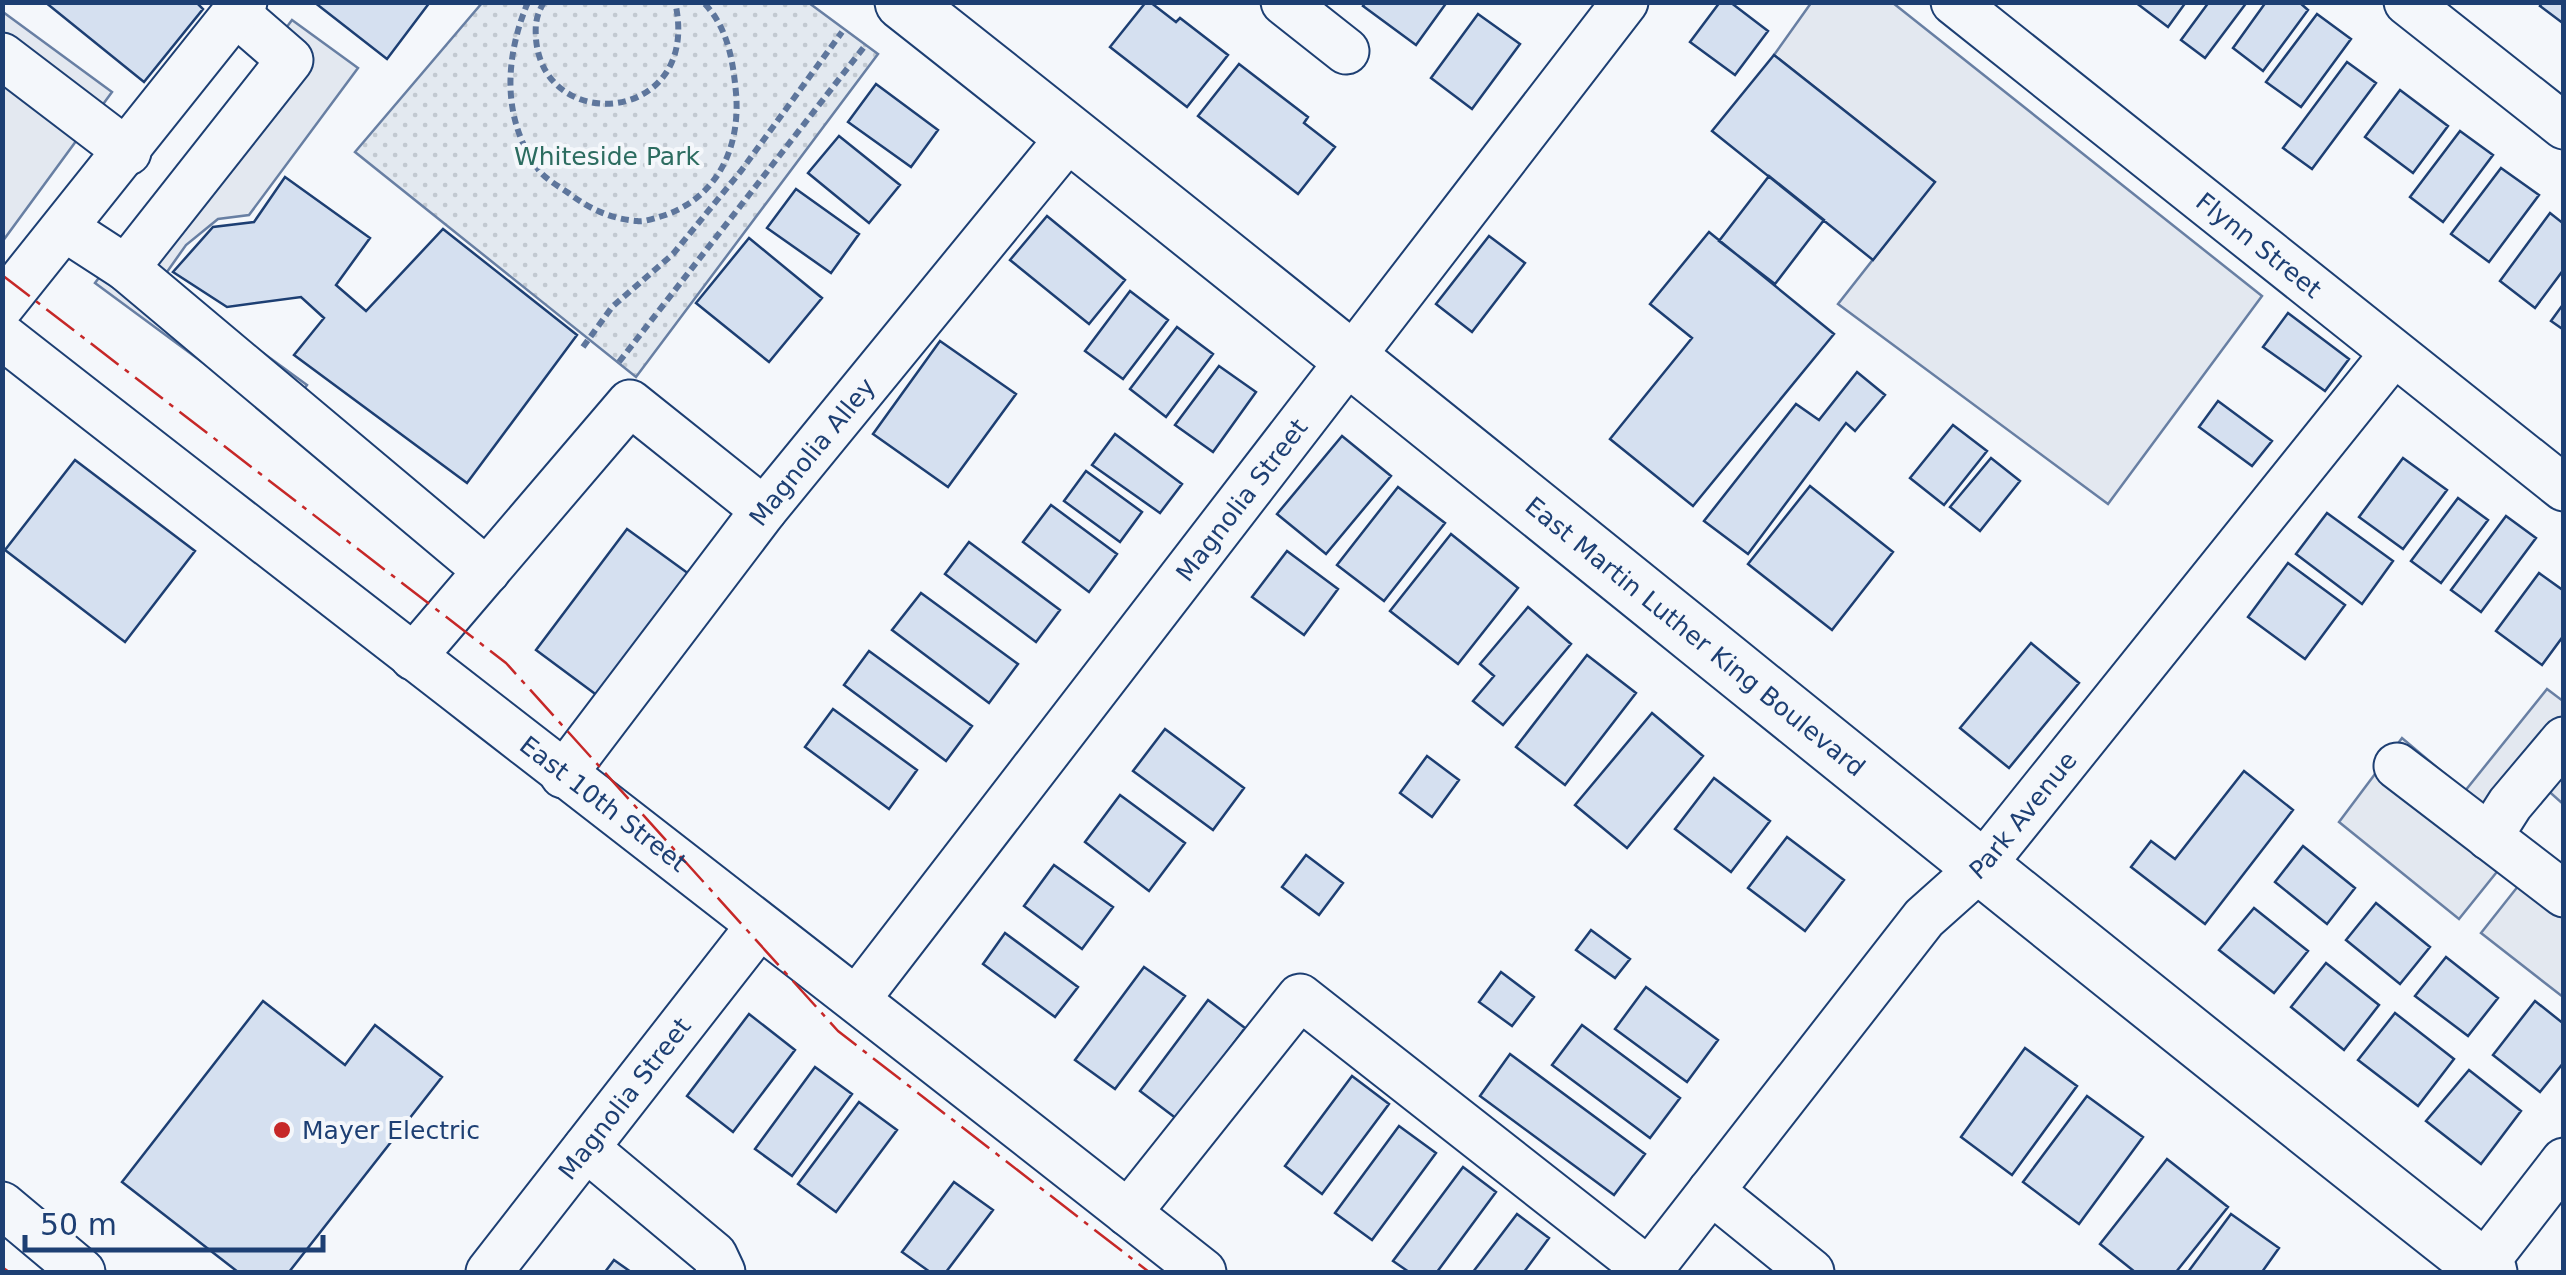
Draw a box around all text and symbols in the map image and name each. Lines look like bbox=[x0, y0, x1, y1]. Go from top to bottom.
park label: Whiteside Park bbox=[514, 142, 700, 171]
street label: Flynn Street bbox=[2191, 186, 2328, 304]
street label: Magnolia Alley bbox=[743, 372, 881, 531]
street label: Magnolia Street bbox=[1170, 413, 1313, 587]
street label: East Martin Luther King Boulevard bbox=[1520, 491, 1871, 782]
street label: East 10th Street bbox=[514, 730, 693, 877]
street label: Park Avenue bbox=[1963, 745, 2082, 885]
street label: Magnolia Street bbox=[552, 1012, 697, 1185]
place label: Mayer Electric bbox=[302, 1116, 480, 1145]
marker: Mayer Electric bbox=[271, 1119, 293, 1141]
scale bar bbox=[25, 1190, 322, 1252]
text: 50 m bbox=[40, 1207, 117, 1242]

